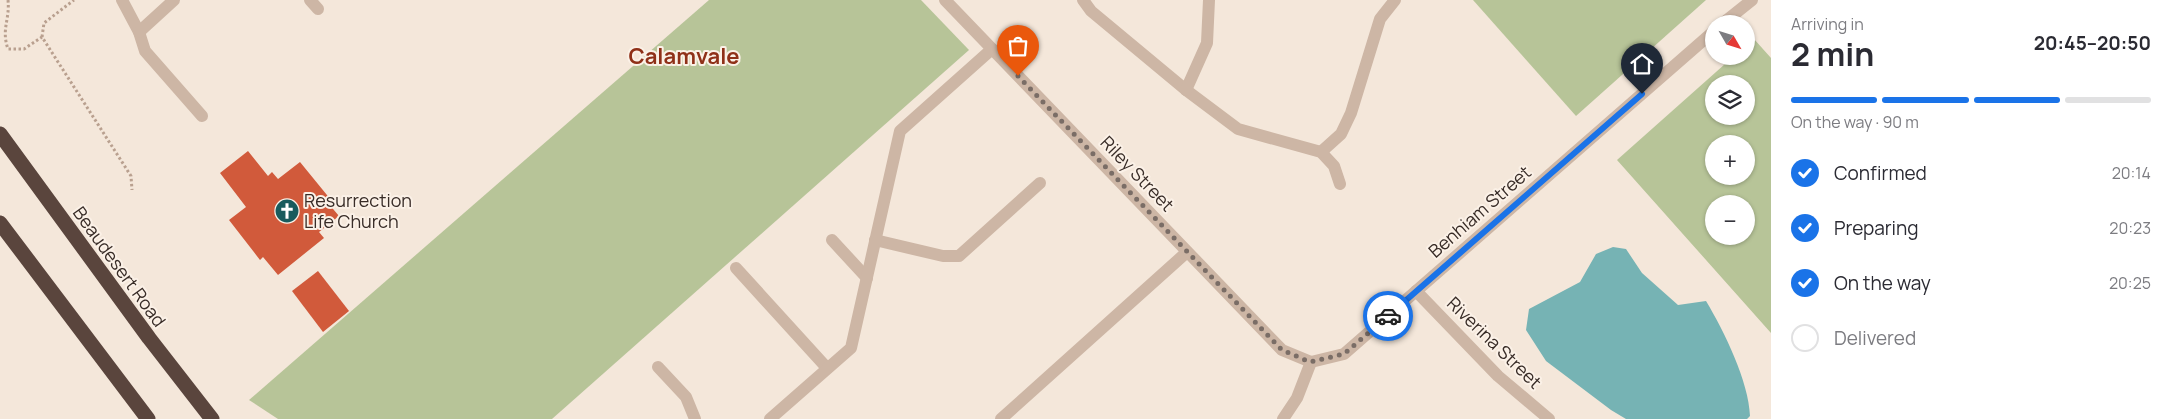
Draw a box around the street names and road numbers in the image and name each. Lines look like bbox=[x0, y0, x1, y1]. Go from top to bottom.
street label: Riley Street bbox=[1096, 130, 1180, 216]
street label: Benhiam Street bbox=[1423, 160, 1536, 262]
street label: Beaudesert Road bbox=[68, 201, 172, 331]
street label: Riverina Street bbox=[1442, 291, 1547, 394]

